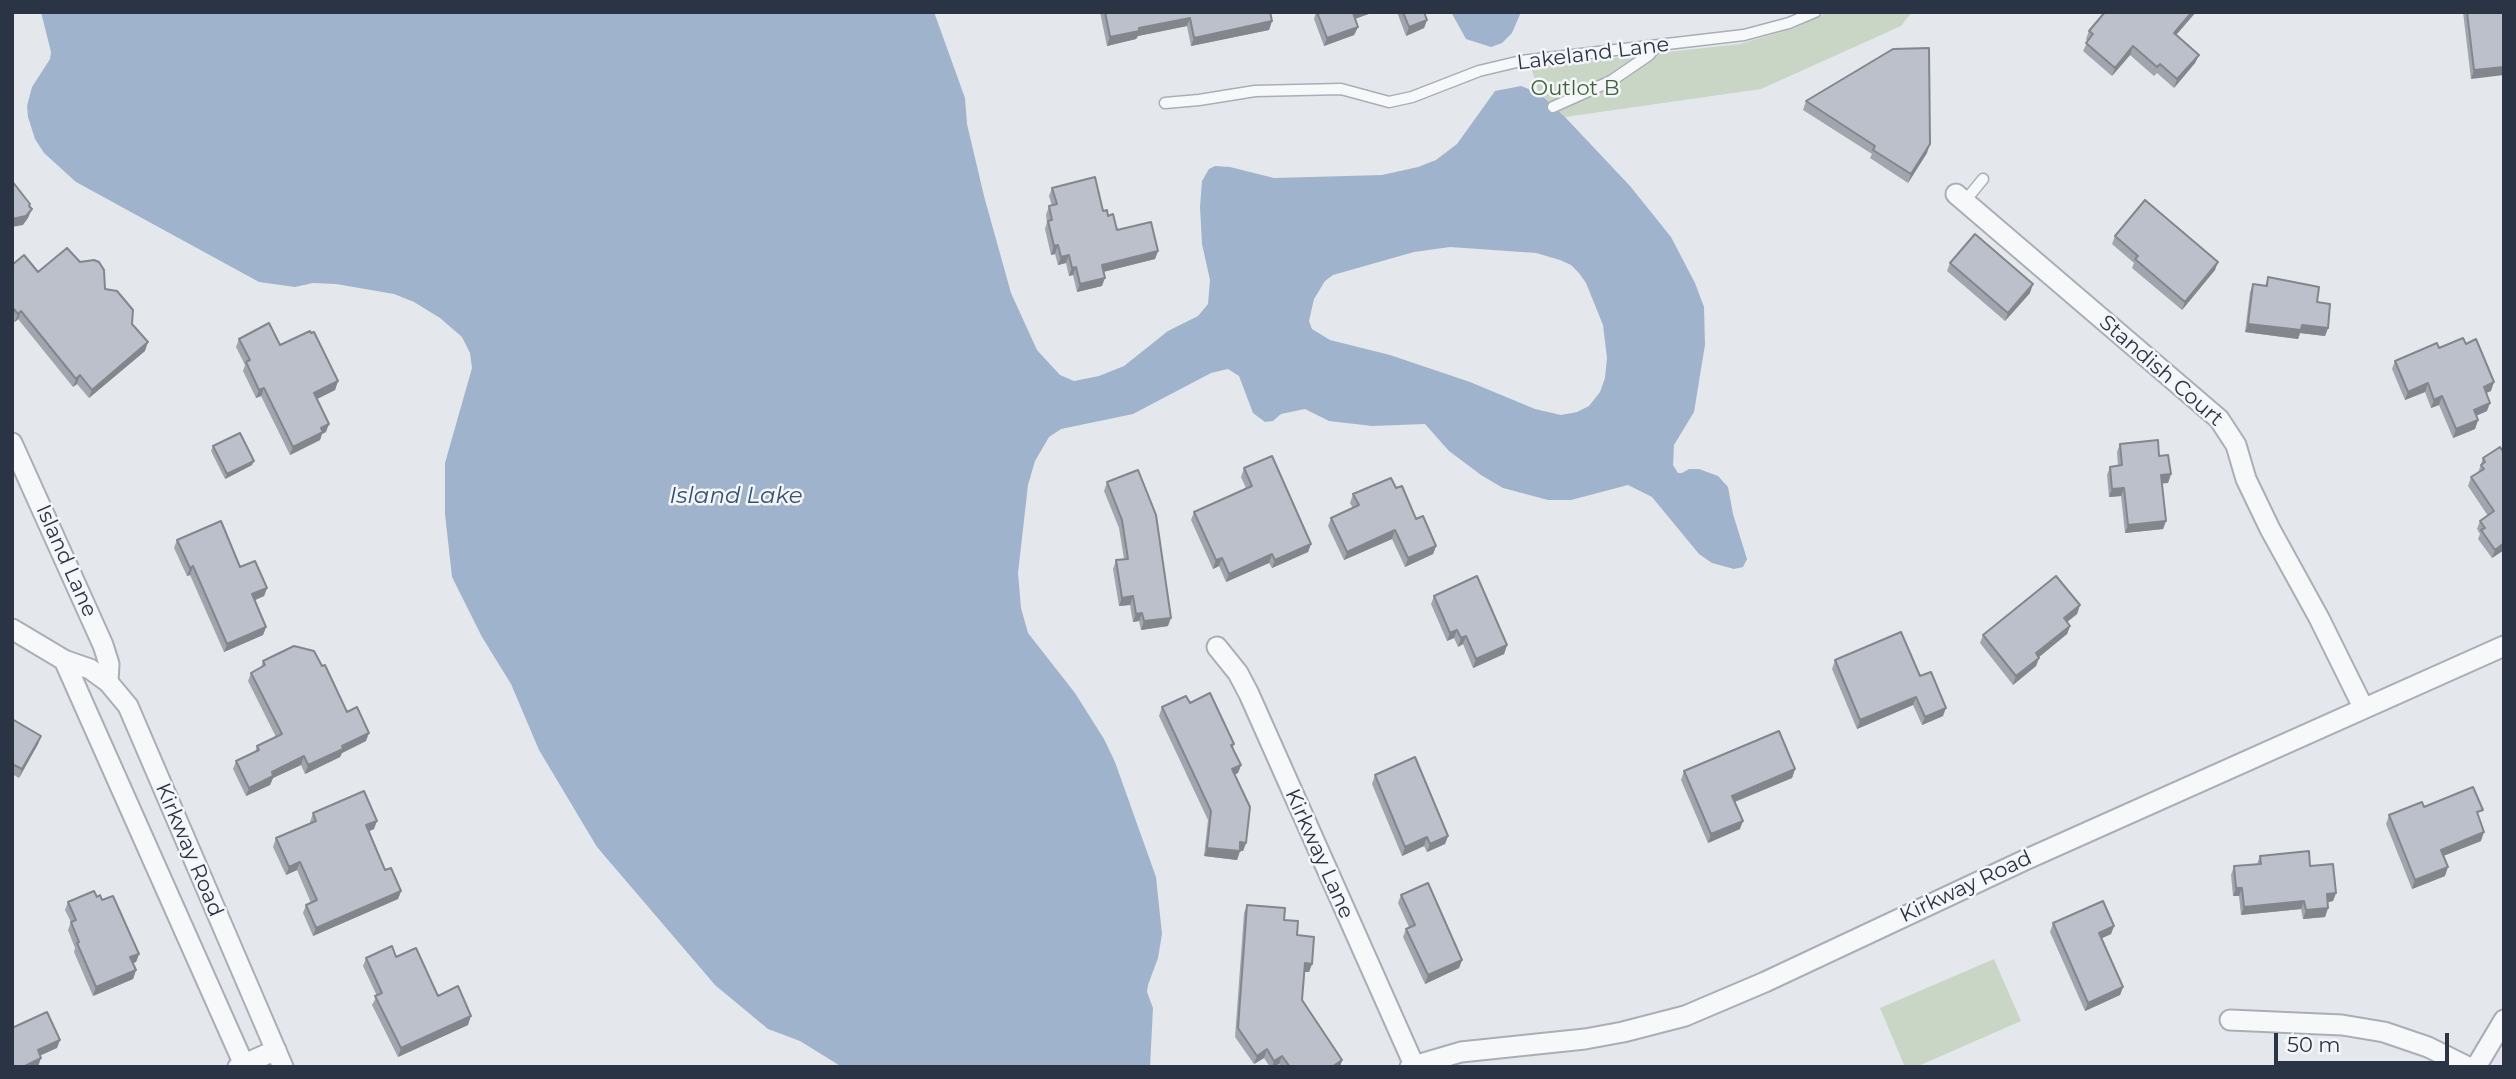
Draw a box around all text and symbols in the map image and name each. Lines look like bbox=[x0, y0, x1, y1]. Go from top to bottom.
street label: Lakeland Lane bbox=[1515, 32, 1671, 76]
park label: Outlot B bbox=[1531, 76, 1619, 102]
street label: Standish Court bbox=[2094, 310, 2228, 432]
water label: Island Lake bbox=[669, 482, 803, 510]
street label: Island Lane bbox=[30, 501, 102, 621]
street label: Kirkway Road bbox=[150, 779, 228, 921]
street label: Kirkway Lane bbox=[1279, 785, 1359, 923]
street label: Kirkway Road bbox=[1896, 845, 2036, 929]
scale bar bbox=[2278, 1020, 2453, 1064]
text: 50 m bbox=[2287, 1032, 2341, 1057]

